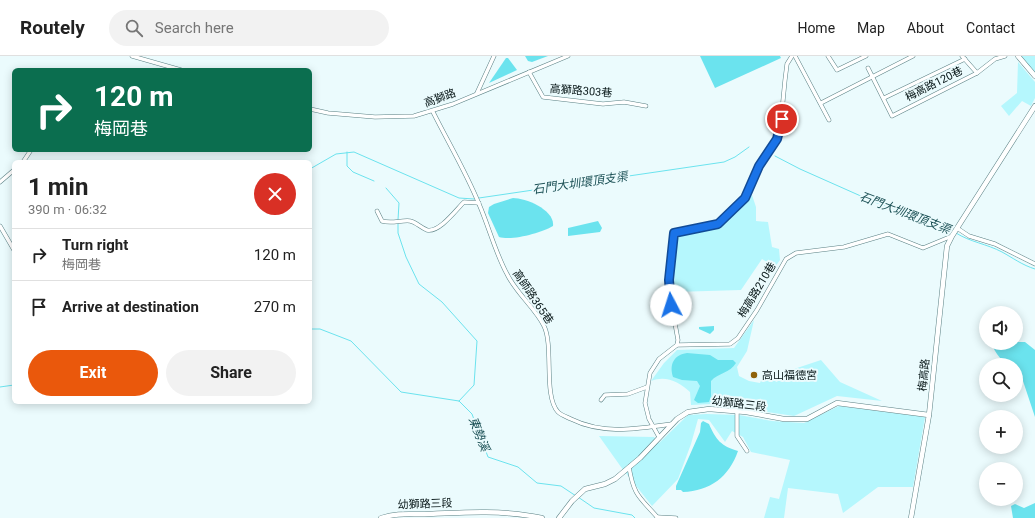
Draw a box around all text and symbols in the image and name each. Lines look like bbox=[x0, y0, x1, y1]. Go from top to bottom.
search box bbox=[109, 10, 389, 46]
text: Routely bbox=[20, 16, 85, 39]
icon: search bbox=[123, 17, 145, 39]
text: Search here bbox=[155, 19, 234, 37]
text: Home bbox=[797, 20, 835, 36]
text: Map bbox=[857, 20, 885, 36]
text: About bbox=[907, 20, 944, 36]
text: Contact bbox=[966, 20, 1015, 36]
street label: 梅高路120巷 bbox=[903, 64, 965, 104]
text: 120 m bbox=[94, 80, 173, 113]
street label: 高獅路303巷 bbox=[549, 82, 613, 100]
icon: right bbox=[28, 84, 80, 136]
street label: 高獅路 bbox=[422, 86, 458, 110]
pin bbox=[765, 102, 799, 136]
icon: arrive bbox=[771, 108, 793, 130]
text: 梅岡巷 bbox=[94, 118, 148, 139]
water label: 石門大圳環頂支渠 bbox=[531, 169, 630, 197]
text: 1 min bbox=[28, 173, 88, 201]
button: close bbox=[254, 173, 296, 215]
water label: 石門大圳環頂支渠 bbox=[858, 189, 954, 237]
text: 390 m · 06:32 bbox=[28, 202, 107, 217]
text: Turn right bbox=[62, 236, 128, 254]
icon: right bbox=[28, 244, 50, 266]
text: 120 m bbox=[254, 246, 296, 264]
text: 梅岡巷 bbox=[62, 257, 101, 272]
street label: 梅高路210巷 bbox=[735, 260, 779, 320]
street label: 高師路365巷 bbox=[510, 267, 556, 327]
position arrow bbox=[650, 284, 692, 326]
icon: arrive bbox=[28, 296, 50, 318]
text: Arrive at destination bbox=[62, 298, 199, 316]
text: 270 m bbox=[254, 298, 296, 316]
map controls bbox=[979, 306, 1023, 506]
button: sound bbox=[979, 306, 1023, 350]
button: Exit bbox=[28, 350, 158, 396]
button: Share bbox=[166, 350, 296, 396]
street label: 梅高路 bbox=[916, 358, 932, 392]
button: search bbox=[979, 358, 1023, 402]
place label: 高山福德宮 bbox=[762, 369, 817, 382]
marker: 高山福德宮 bbox=[749, 370, 759, 380]
street label: 幼獅路三段 bbox=[711, 394, 767, 414]
button: + bbox=[979, 410, 1023, 454]
water label: 東勢溪 bbox=[466, 415, 493, 455]
button: − bbox=[979, 462, 1023, 506]
street label: 幼獅路三段 bbox=[397, 497, 453, 511]

